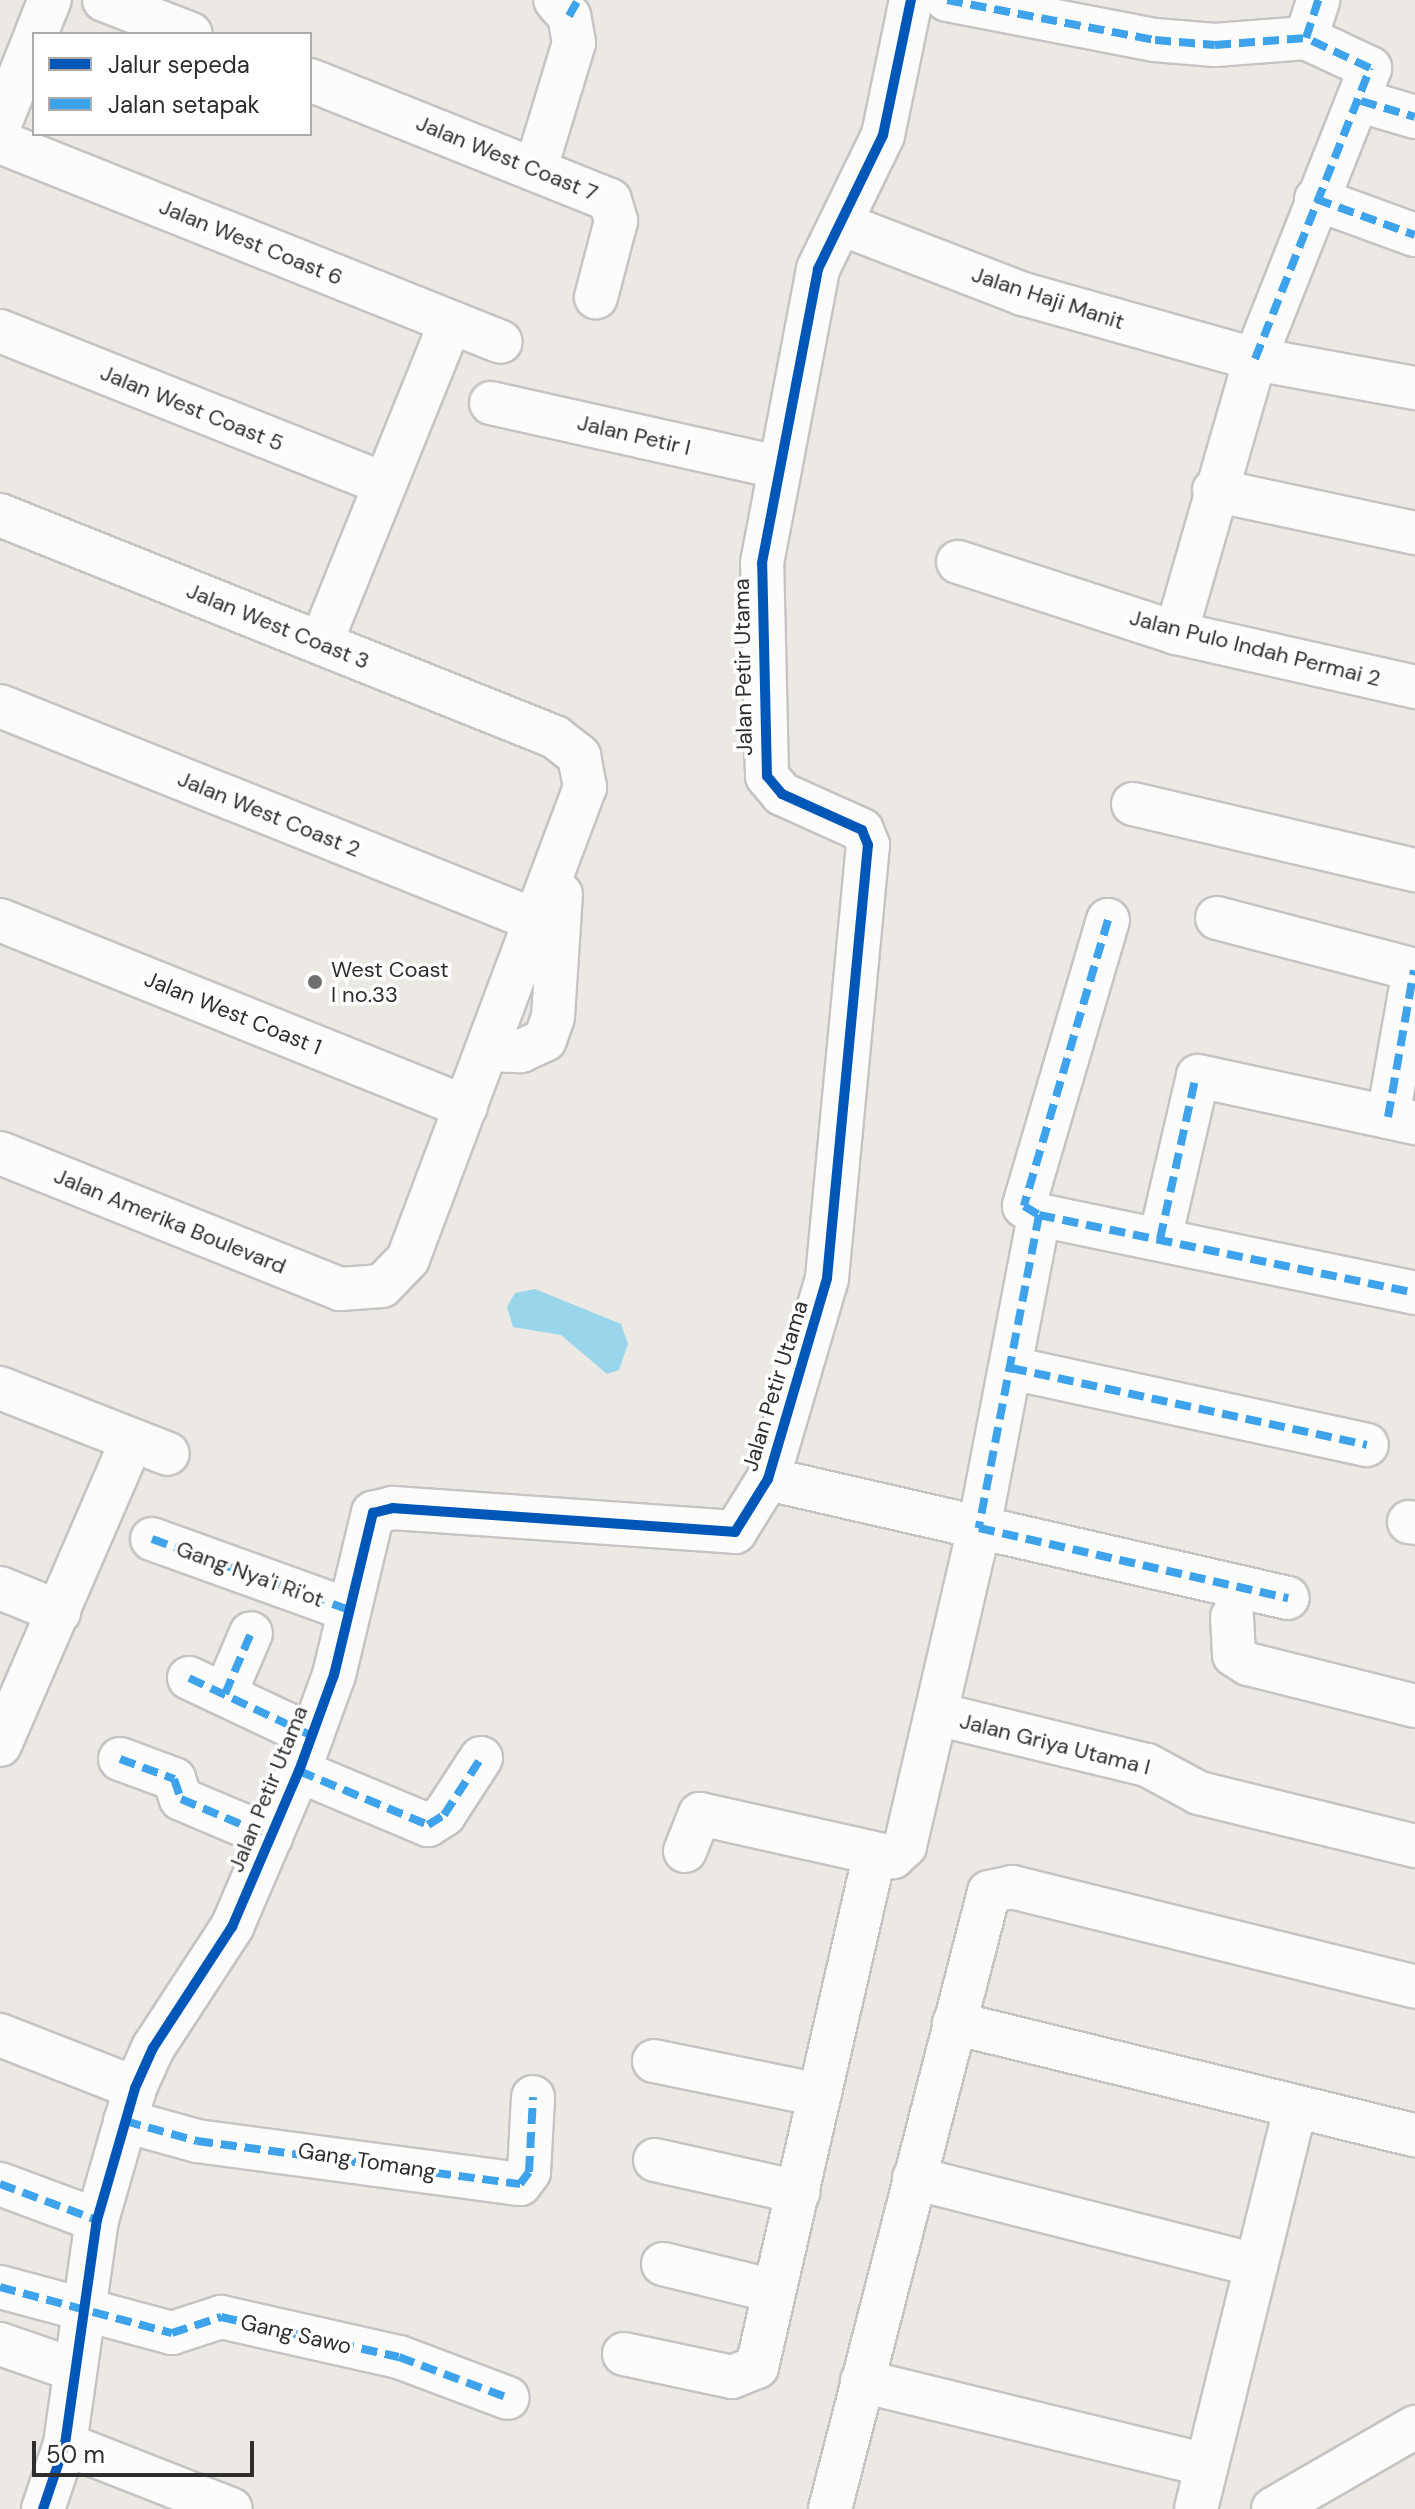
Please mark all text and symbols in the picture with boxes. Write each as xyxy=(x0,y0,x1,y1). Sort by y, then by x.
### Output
legend xyxy=(32,32,312,136)
text: Jalur sepeda xyxy=(108,49,250,80)
text: Jalan setapak xyxy=(108,89,260,120)
street label: Jalan West Coast 7 xyxy=(412,109,602,207)
street label: Jalan West Coast 6 xyxy=(155,193,347,291)
street label: Jalan Haji Manit xyxy=(968,261,1128,335)
street label: Jalan West Coast 5 xyxy=(97,359,287,457)
street label: Jalan Petir I xyxy=(575,409,693,461)
street label: Jalan West Coast 3 xyxy=(183,577,373,675)
street label: Jalan Petir Utama xyxy=(728,578,758,756)
street label: Jalan Pulo Indah Permai 2 xyxy=(1127,604,1383,692)
street label: Jalan West Coast 2 xyxy=(174,765,364,863)
place label: West Coast I no.33 xyxy=(331,956,449,1008)
street label: Jalan West Coast 1 xyxy=(141,965,325,1061)
marker: West Coast I no.33 xyxy=(306,973,324,991)
street label: Jalan Amerika Boulevard xyxy=(50,1162,290,1280)
street label: Jalan Petir Utama xyxy=(736,1297,814,1475)
street label: Gang Nya'i Ri'ot xyxy=(173,1535,327,1613)
street label: Jalan Petir Utama xyxy=(223,1702,313,1876)
street label: Jalan Griya Utama I xyxy=(957,1708,1153,1780)
street label: Gang Tomang xyxy=(296,2137,438,2185)
street label: Gang Sawo xyxy=(238,2308,354,2360)
scale bar xyxy=(36,2425,258,2475)
text: 50 m xyxy=(46,2439,105,2470)

